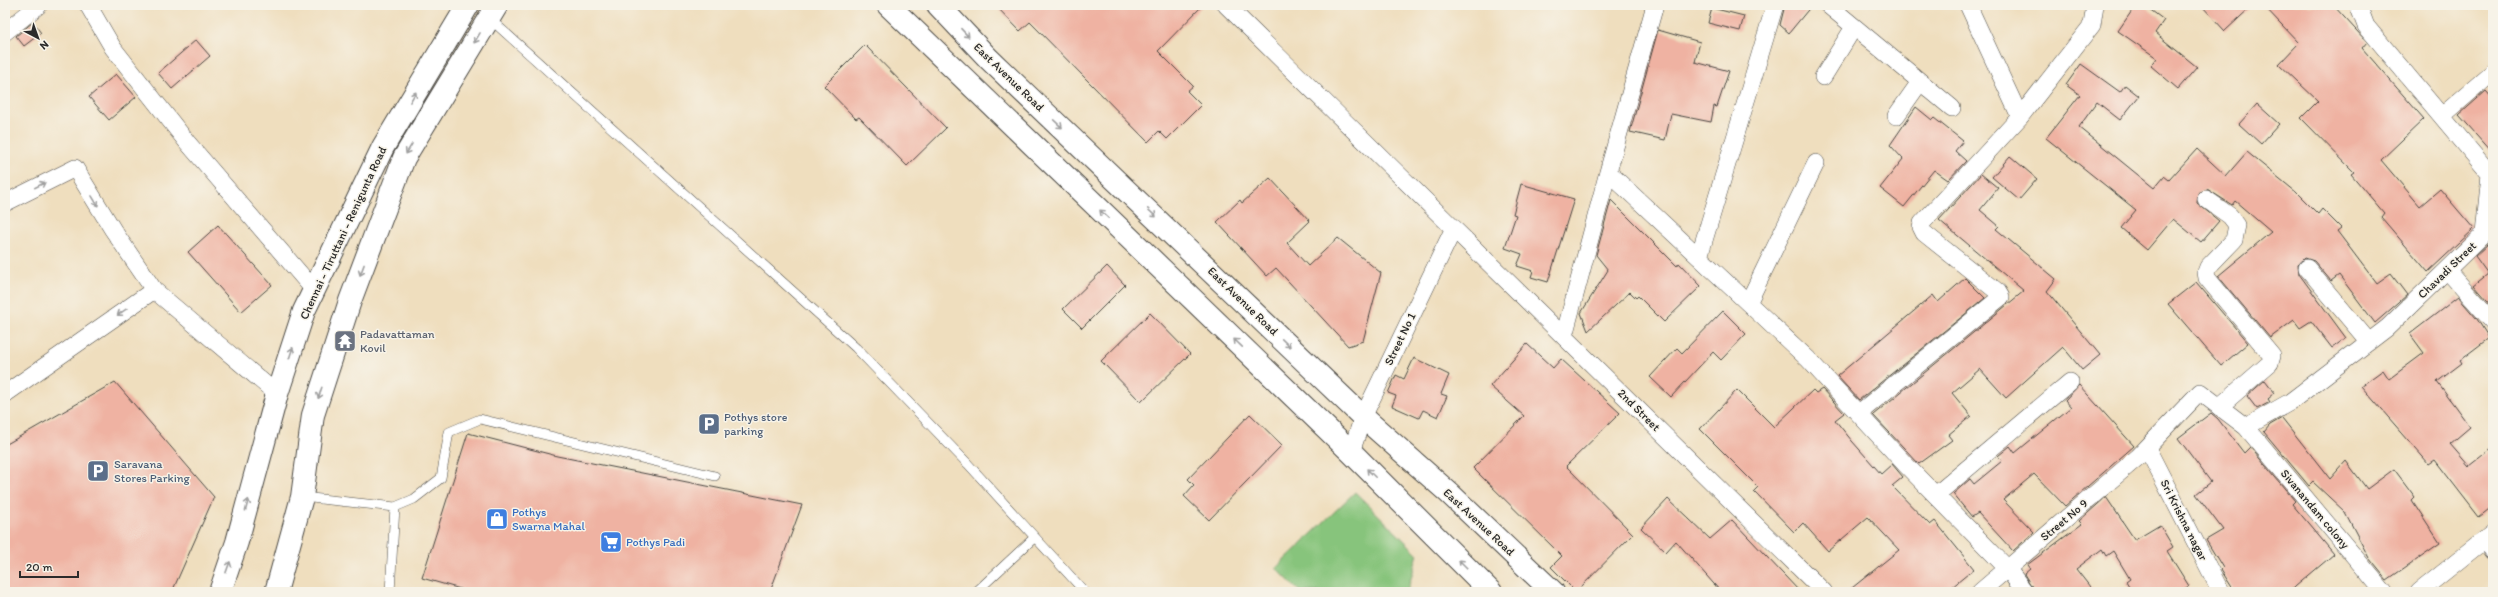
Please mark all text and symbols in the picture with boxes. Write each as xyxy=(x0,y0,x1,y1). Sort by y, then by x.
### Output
north arrow xyxy=(18,18,58,58)
one-way arrow xyxy=(960,28,970,38)
one-way arrow xyxy=(472,32,480,44)
text: N xyxy=(37,38,51,53)
street label: East Avenue Road xyxy=(971,40,1047,114)
one-way arrow xyxy=(409,92,417,103)
one-way arrow xyxy=(1053,119,1063,129)
one-way arrow xyxy=(405,143,413,155)
street label: Chennai - Tiruttani - Renigunta Road xyxy=(297,144,390,322)
one-way arrow xyxy=(34,181,46,188)
one-way arrow xyxy=(92,195,100,207)
one-way arrow xyxy=(1099,209,1109,219)
one-way arrow xyxy=(1147,209,1157,218)
street label: Chavadi Street xyxy=(2415,238,2479,301)
one-way arrow xyxy=(357,264,365,276)
street label: East Avenue Road xyxy=(1205,264,1281,338)
one-way arrow xyxy=(117,308,128,316)
street label: Street No 1 xyxy=(1381,310,1419,368)
place label: Padavattaman Kovil xyxy=(360,327,435,355)
temple icon: Padavattaman Kovil xyxy=(332,328,358,354)
one-way arrow xyxy=(1233,338,1243,348)
one-way arrow xyxy=(1281,338,1291,348)
one-way arrow xyxy=(288,346,295,359)
street label: 2nd Street xyxy=(1615,386,1663,434)
one-way arrow xyxy=(316,387,323,400)
place label: Pothys store parking xyxy=(724,410,788,438)
parking icon: Pothys store parking xyxy=(696,411,722,437)
place label: Saravana Stores Parking xyxy=(114,457,191,485)
parking icon: Saravana Stores Parking xyxy=(85,458,111,484)
street label: Sivanandam colony xyxy=(2278,466,2352,552)
one-way arrow xyxy=(1366,468,1376,478)
street label: Sri Krishna nagar xyxy=(2158,477,2211,563)
street label: East Avenue Road xyxy=(1440,485,1518,559)
street label: Street No 9 xyxy=(2037,496,2091,544)
one-way arrow xyxy=(244,498,252,511)
place label: Pothys Swarna Mahal xyxy=(512,505,585,533)
shop icon: Pothys Swarna Mahal xyxy=(484,506,510,532)
supermarket icon: Pothys Padi xyxy=(598,529,624,555)
place label: Pothys Padi xyxy=(626,535,685,549)
scale bar xyxy=(20,553,78,579)
one-way arrow xyxy=(1458,559,1468,569)
text: 20 m xyxy=(26,560,53,574)
one-way arrow xyxy=(225,562,233,574)

